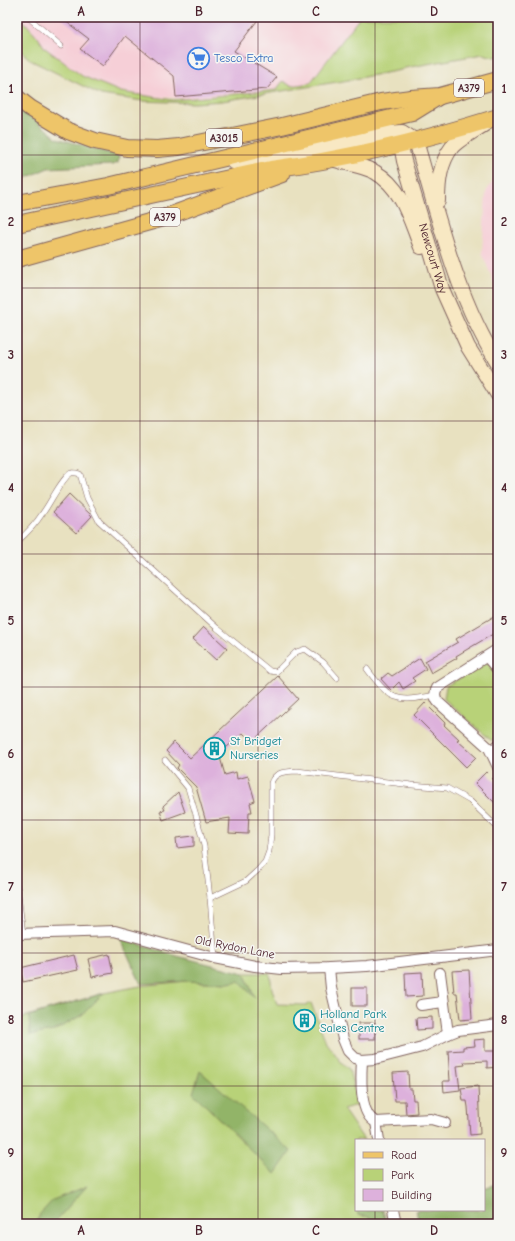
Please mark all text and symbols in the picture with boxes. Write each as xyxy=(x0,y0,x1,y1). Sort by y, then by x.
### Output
text: A xyxy=(77,4,85,19)
text: B xyxy=(195,4,203,19)
text: C xyxy=(312,4,320,19)
text: D xyxy=(430,4,438,19)
supermarket icon: Tesco Extra xyxy=(186,45,212,71)
place label: Tesco Extra xyxy=(214,51,274,65)
road number: A379 xyxy=(454,79,484,97)
text: 1 xyxy=(8,81,14,96)
text: 1 xyxy=(501,81,507,96)
road number: A3015 xyxy=(206,129,242,147)
road number: A379 xyxy=(150,208,180,226)
text: 2 xyxy=(8,214,14,229)
text: 2 xyxy=(501,214,507,229)
street label: Newcourt Way xyxy=(416,222,450,296)
text: 3 xyxy=(8,347,14,362)
text: 3 xyxy=(501,347,507,362)
text: 4 xyxy=(8,480,14,495)
text: 4 xyxy=(501,480,507,495)
text: 5 xyxy=(8,613,15,628)
text: 5 xyxy=(501,613,508,628)
place label: St Bridget Nurseries xyxy=(230,734,282,762)
building icon: St Bridget Nurseries xyxy=(201,735,227,761)
text: 6 xyxy=(8,746,15,761)
text: 6 xyxy=(501,746,508,761)
text: 7 xyxy=(8,879,14,894)
text: 7 xyxy=(501,879,507,894)
street label: Old Rydon Lane xyxy=(194,932,276,962)
place label: Holland Park Sales Centre xyxy=(320,1007,387,1035)
building icon: Holland Park Sales Centre xyxy=(292,1008,318,1034)
text: 8 xyxy=(8,1012,14,1027)
text: 8 xyxy=(501,1012,507,1027)
legend xyxy=(355,1139,485,1211)
text: 9 xyxy=(8,1145,15,1160)
text: 9 xyxy=(501,1145,508,1160)
text: Road xyxy=(391,1148,417,1162)
text: Park xyxy=(391,1168,414,1182)
text: Building xyxy=(391,1188,432,1202)
text: A xyxy=(77,1223,85,1238)
text: B xyxy=(195,1223,203,1238)
text: C xyxy=(312,1223,320,1238)
text: D xyxy=(430,1223,438,1238)

